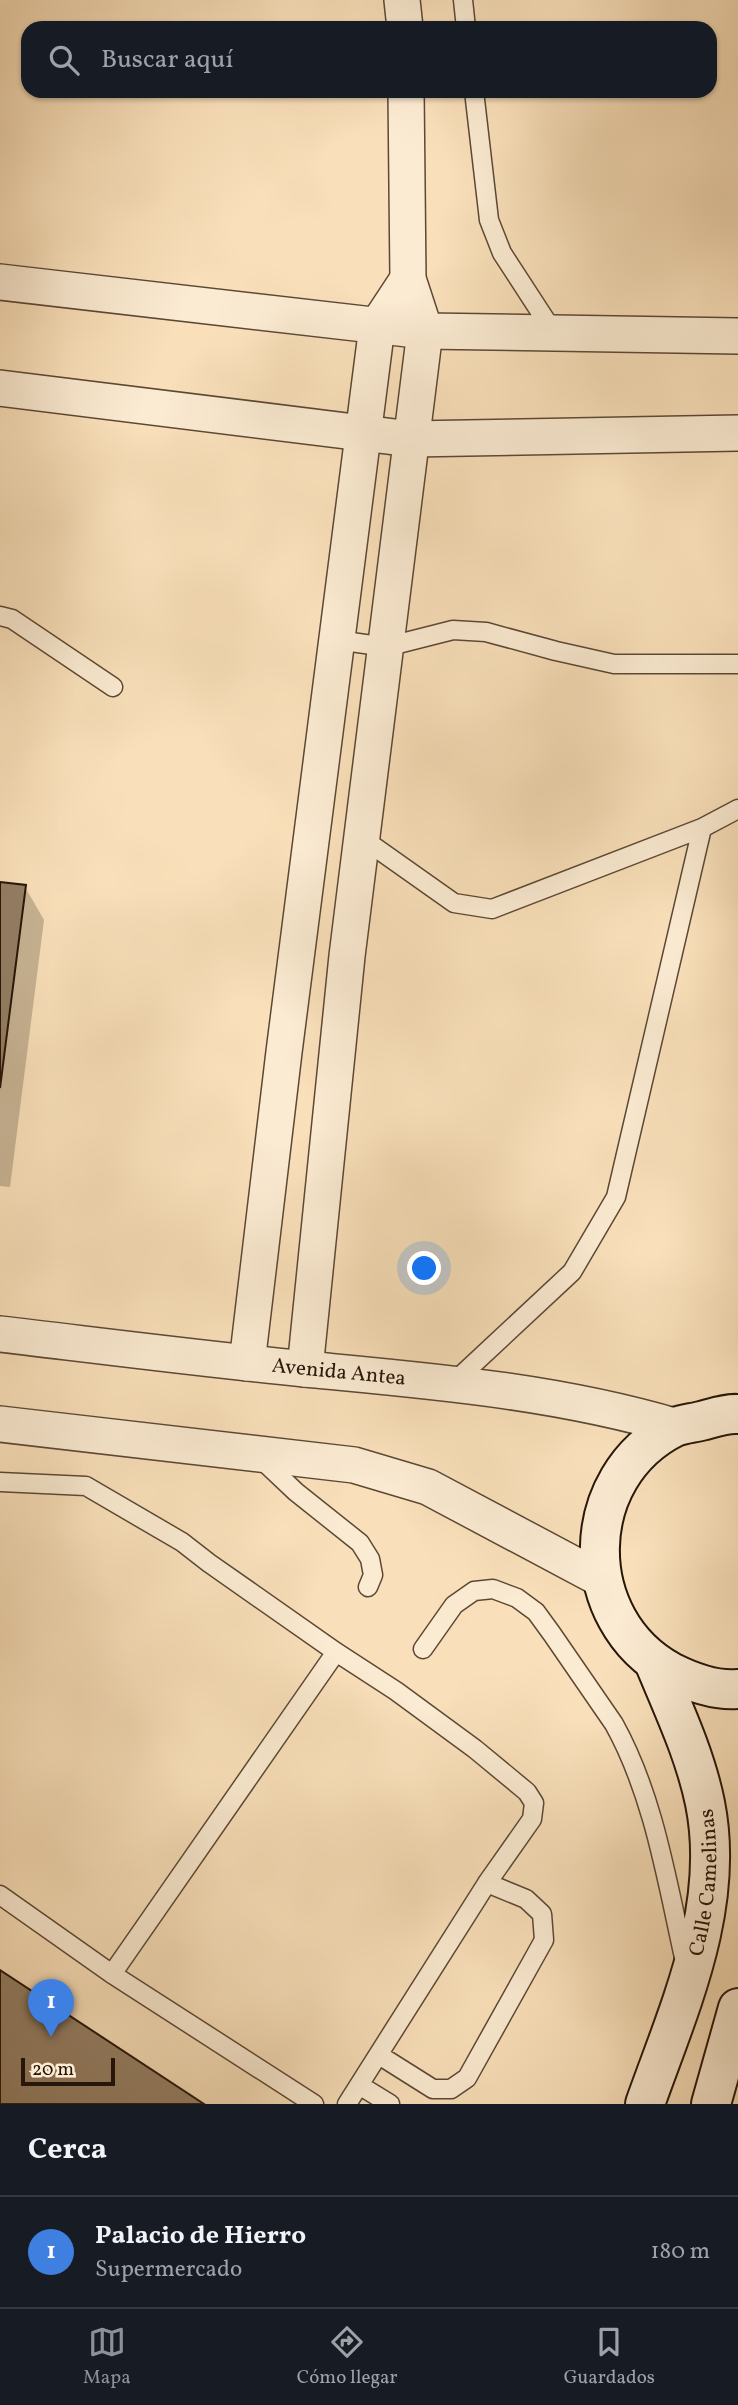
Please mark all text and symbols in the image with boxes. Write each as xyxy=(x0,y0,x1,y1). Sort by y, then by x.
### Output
search box xyxy=(21,21,717,98)
icon: search xyxy=(45,41,83,79)
text: Buscar aquí xyxy=(101,42,233,78)
your location xyxy=(407,1251,441,1285)
street label: Avenida Antea xyxy=(270,1351,407,1393)
street label: Calle Camelinas xyxy=(682,1807,725,1959)
pin: 1 xyxy=(28,1979,74,2037)
scale bar xyxy=(21,2055,116,2087)
text: 20 m xyxy=(32,2057,74,2083)
text: Cerca xyxy=(28,2129,107,2171)
text: Palacio de Hierro xyxy=(95,2218,306,2254)
text: 1 xyxy=(46,2236,56,2268)
text: 180 m xyxy=(651,2236,710,2268)
text: Supermercado xyxy=(95,2254,242,2286)
tab: Mapa xyxy=(83,2323,131,2391)
tab: Cómo llegar xyxy=(297,2323,398,2391)
tab: Guardados xyxy=(564,2323,655,2391)

